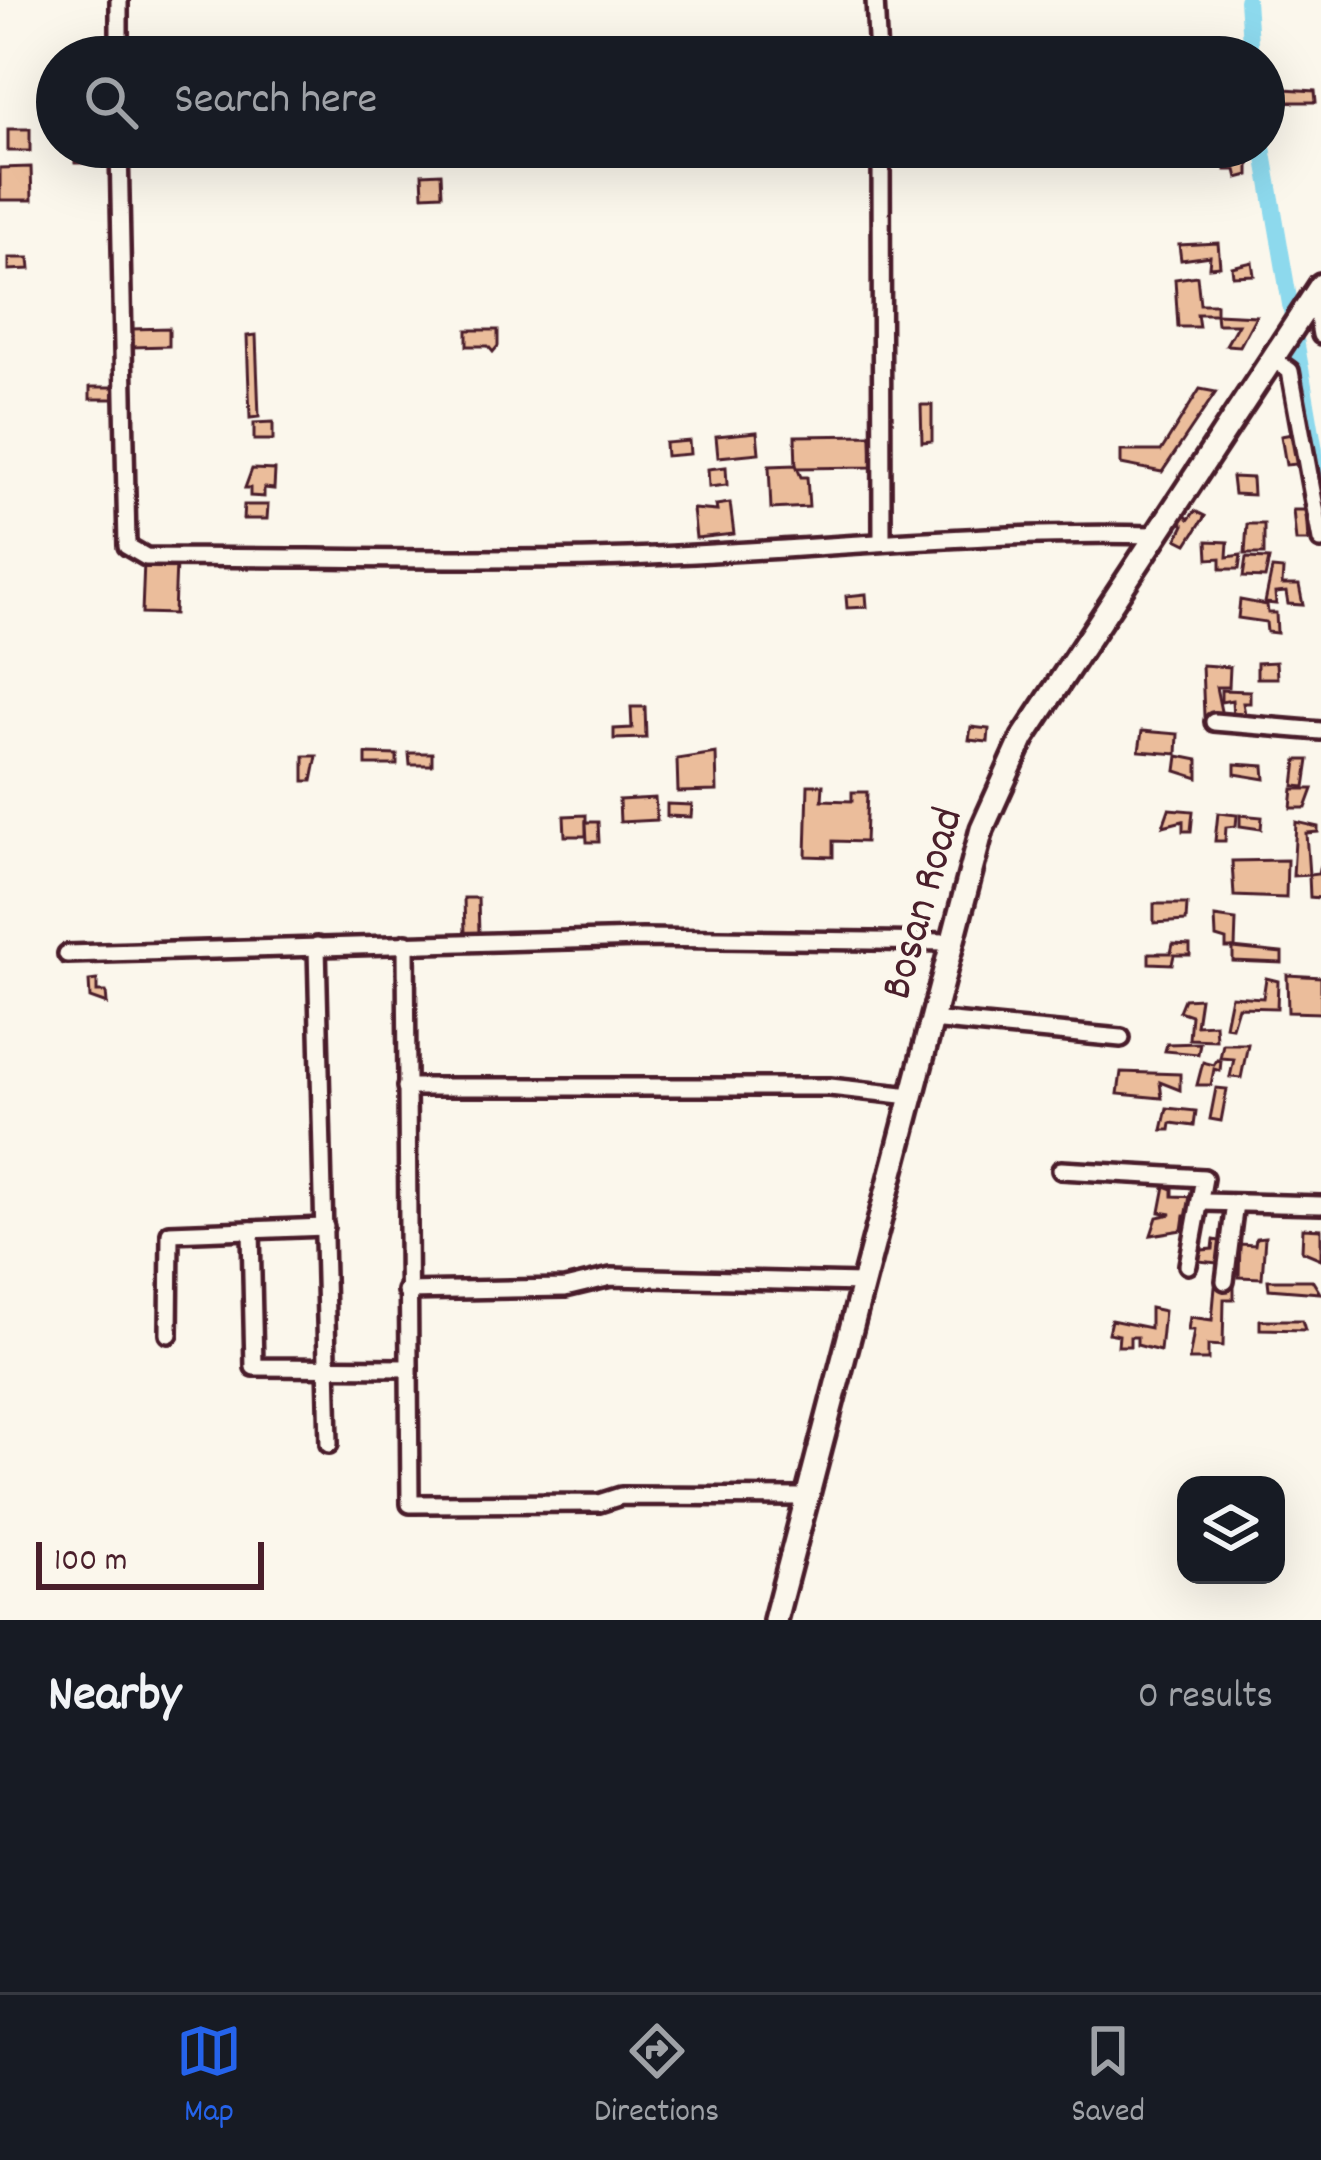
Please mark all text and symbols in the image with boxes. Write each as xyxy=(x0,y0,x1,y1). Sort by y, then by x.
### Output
search box xyxy=(36,36,1285,168)
icon: search xyxy=(78,69,144,135)
text: Search here xyxy=(174,70,377,134)
street label: Bosan Road xyxy=(867,801,983,1007)
map controls xyxy=(1177,1476,1285,1584)
button: layers xyxy=(1177,1476,1285,1584)
scale bar xyxy=(36,1536,264,1589)
text: 100 m xyxy=(54,1539,127,1586)
text: Nearby xyxy=(48,1662,181,1734)
text: 0 results xyxy=(1138,1671,1273,1726)
tab: Map xyxy=(176,2018,242,2137)
tab: Directions xyxy=(594,2018,719,2137)
tab: Saved xyxy=(1071,2018,1145,2137)

